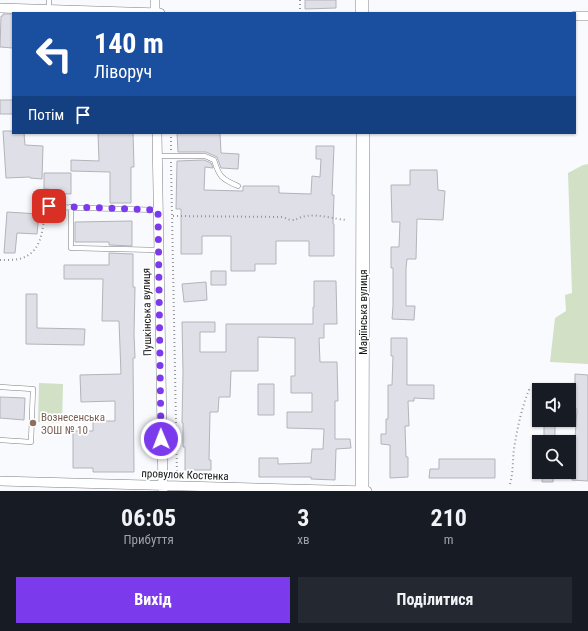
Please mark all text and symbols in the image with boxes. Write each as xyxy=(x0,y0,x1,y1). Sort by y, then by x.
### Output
text: 140 m xyxy=(94,27,164,60)
icon: left xyxy=(28,28,80,80)
text: Ліворуч xyxy=(94,61,152,82)
icon: arrive xyxy=(72,104,94,126)
text: Потім xyxy=(28,106,64,124)
pin xyxy=(32,189,66,223)
icon: arrive xyxy=(38,195,60,217)
street label: Пушкінська вулиця xyxy=(140,268,154,356)
street label: Маріїнська вулиця xyxy=(357,269,370,355)
map controls xyxy=(532,383,576,479)
button: sound xyxy=(532,383,576,427)
place label: Вознесенська ЗОШ № 10 xyxy=(41,411,105,437)
marker: Вознесенська ЗОШ № 10 xyxy=(28,418,38,428)
position arrow xyxy=(140,418,182,460)
button: search xyxy=(532,435,576,479)
street label: провулок Костенка xyxy=(141,467,229,483)
text: 06:05 xyxy=(121,504,176,532)
text: 3 xyxy=(297,504,309,532)
text: 210 xyxy=(431,504,467,532)
text: Прибуття xyxy=(124,532,174,547)
text: хв xyxy=(297,532,309,547)
text: m xyxy=(444,532,454,547)
button: Вихід xyxy=(16,577,290,623)
button: Поділитися xyxy=(298,577,572,623)

